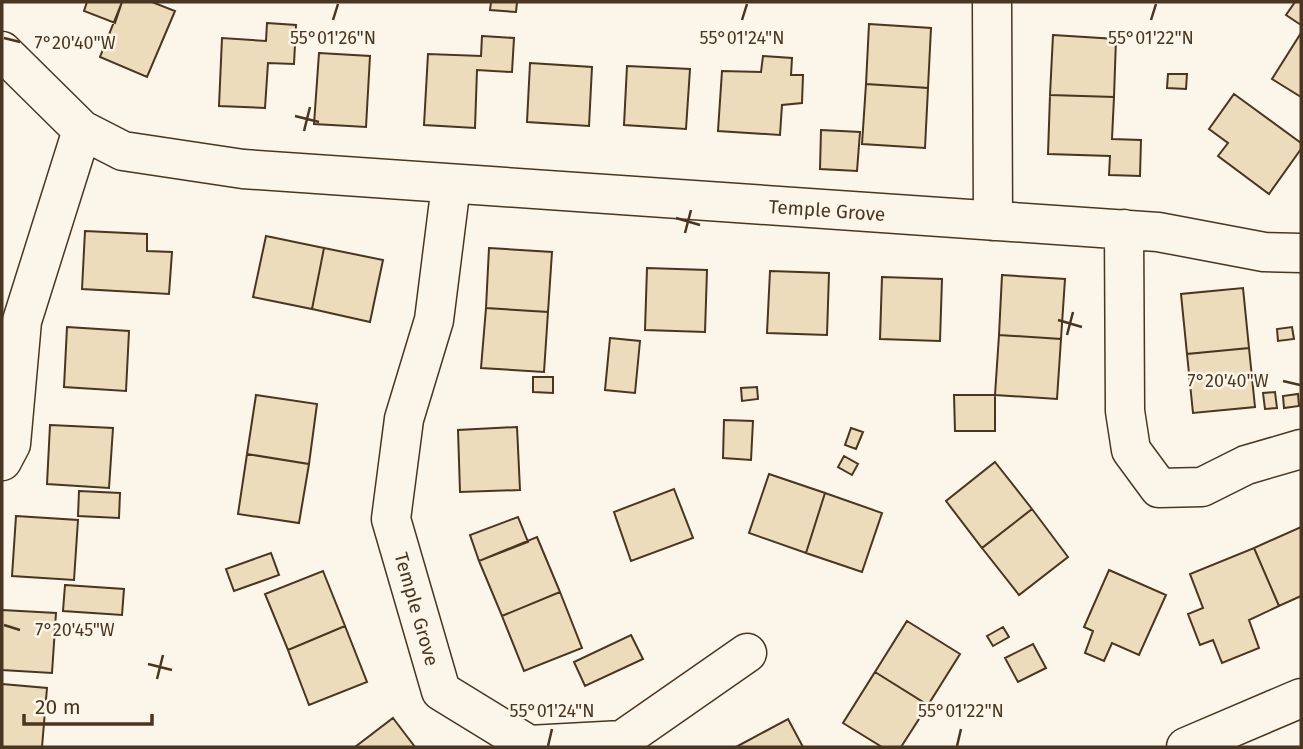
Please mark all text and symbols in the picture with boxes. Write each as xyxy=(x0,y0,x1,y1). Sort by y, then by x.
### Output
text: 55°01'26"N xyxy=(290,27,376,49)
text: 55°01'24"N xyxy=(699,27,785,49)
text: 55°01'22"N xyxy=(1108,27,1194,49)
text: 7°20'40"W xyxy=(34,32,116,54)
street label: Temple Grove xyxy=(768,195,886,226)
text: 7°20'40"W xyxy=(1187,370,1269,392)
street label: Temple Grove xyxy=(389,550,444,669)
text: 7°20'45"W xyxy=(35,619,115,641)
scale bar xyxy=(24,682,152,726)
text: 20 m xyxy=(35,694,81,720)
text: 55°01'24"N xyxy=(509,700,595,722)
text: 55°01'22"N xyxy=(918,700,1004,722)

